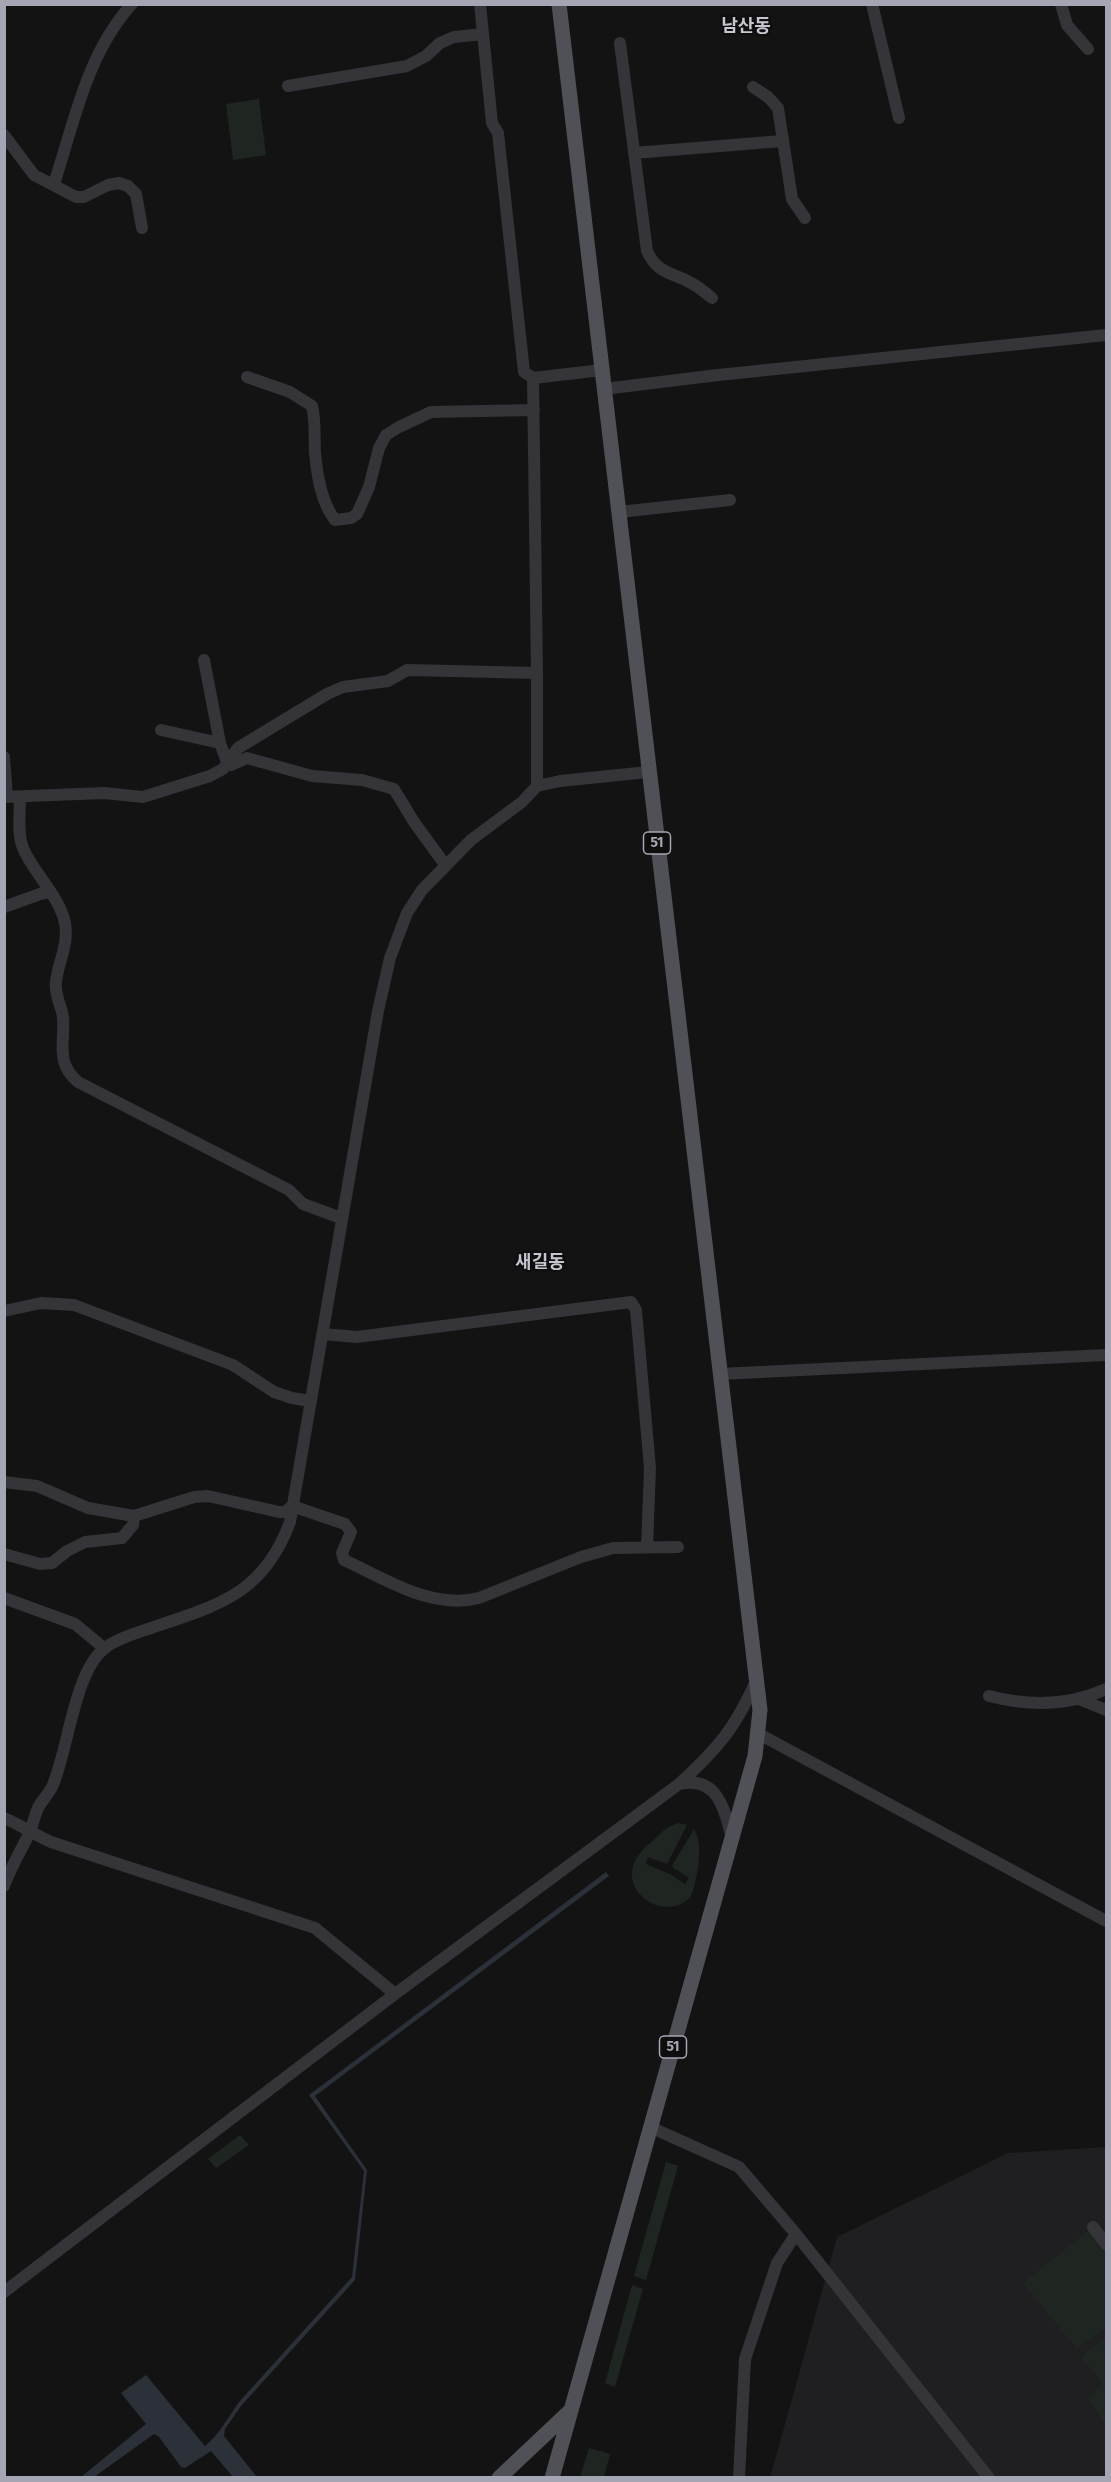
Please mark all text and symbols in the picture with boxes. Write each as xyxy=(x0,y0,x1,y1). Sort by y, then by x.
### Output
district label: 남산동 xyxy=(721,16,771,38)
road number: 51 xyxy=(644,832,670,854)
district label: 새길동 xyxy=(515,1252,565,1274)
road number: 51 xyxy=(660,2036,686,2058)

